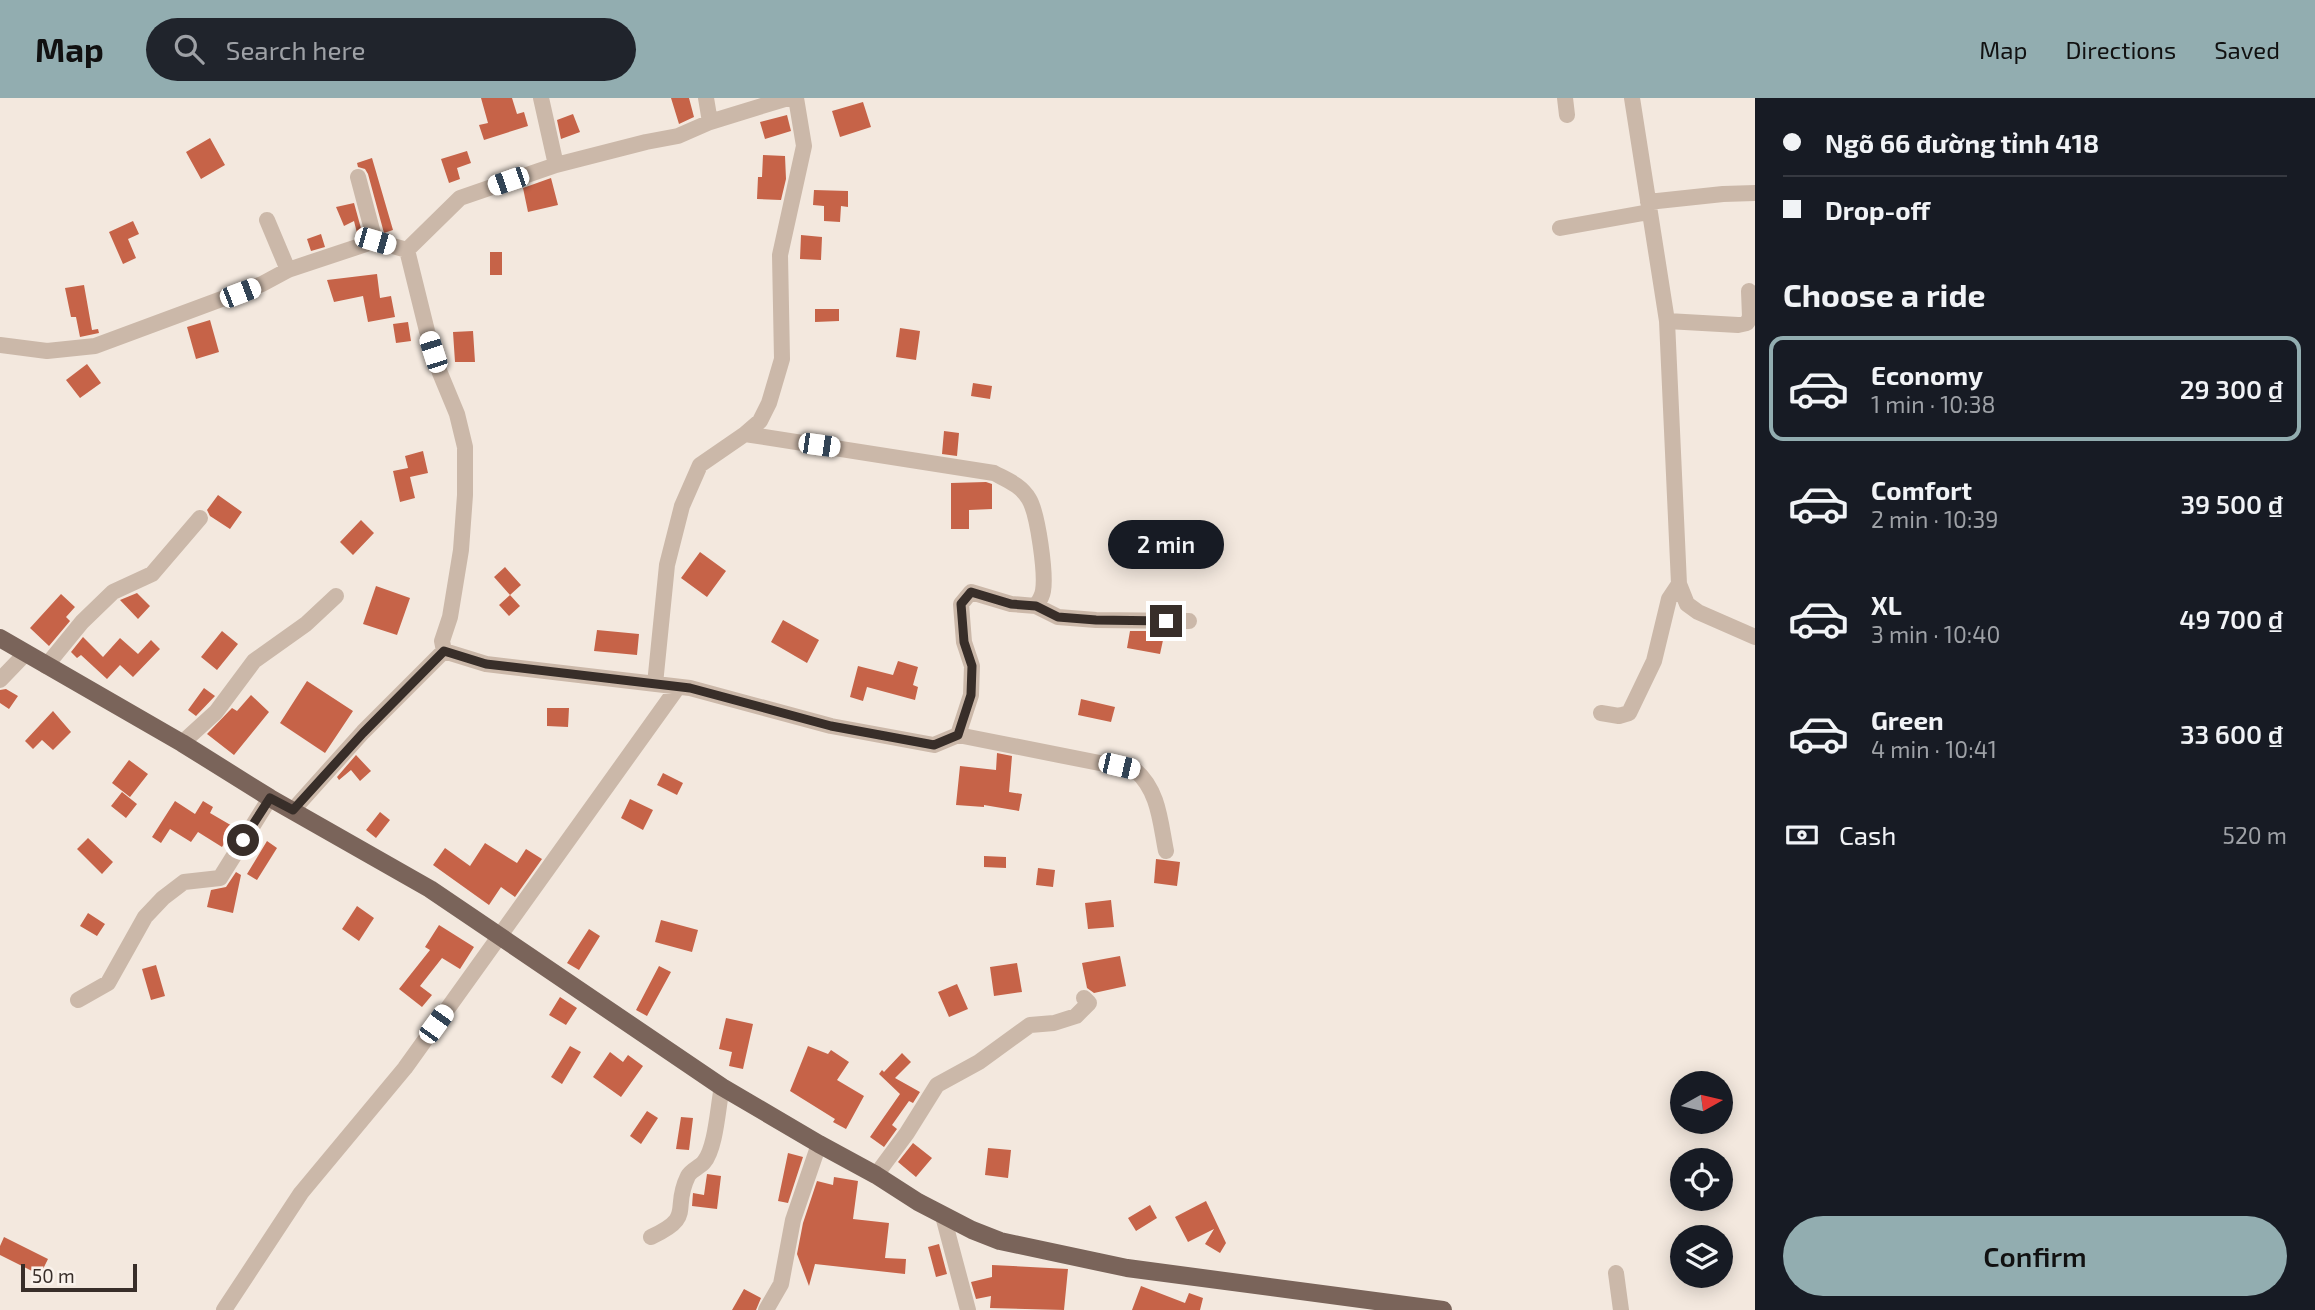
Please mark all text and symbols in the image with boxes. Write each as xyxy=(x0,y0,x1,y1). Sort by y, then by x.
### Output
search box xyxy=(146,18,636,81)
text: Map xyxy=(35,29,104,69)
icon: search xyxy=(170,30,208,68)
text: Search here xyxy=(226,34,365,65)
text: Map xyxy=(1979,35,2027,64)
text: Directions xyxy=(2065,35,2176,64)
text: Saved xyxy=(2214,35,2280,64)
text: Ngõ 66 đường tỉnh 418 xyxy=(1825,127,2099,158)
car xyxy=(485,164,532,198)
text: Drop-off xyxy=(1825,194,1930,225)
car xyxy=(352,225,399,257)
text: Choose a ride xyxy=(1783,275,1986,313)
car xyxy=(217,276,264,310)
car xyxy=(417,329,450,375)
icon: car xyxy=(1787,357,1850,420)
text: Economy xyxy=(1871,359,1983,390)
text: 29 300 ₫ xyxy=(2180,373,2283,404)
text: 1 min · 10:38 xyxy=(1871,390,1995,418)
car xyxy=(797,432,842,458)
icon: car xyxy=(1787,472,1850,535)
text: Comfort xyxy=(1871,474,1972,505)
text: 39 500 ₫ xyxy=(2180,488,2283,519)
text: 2 min · 10:39 xyxy=(1871,505,1998,533)
callout: 2 min xyxy=(1108,519,1224,568)
text: 2 min xyxy=(1137,530,1195,558)
icon: car xyxy=(1787,587,1850,650)
text: XL xyxy=(1871,589,1902,620)
text: 49 700 ₫ xyxy=(2179,603,2283,634)
route end xyxy=(1150,605,1182,637)
text: 3 min · 10:40 xyxy=(1871,620,2000,648)
icon: car xyxy=(1787,702,1850,765)
text: Green xyxy=(1871,704,1944,735)
text: 33 600 ₫ xyxy=(2180,718,2283,749)
text: 4 min · 10:41 xyxy=(1871,735,1997,763)
car xyxy=(1097,751,1142,781)
icon: cash xyxy=(1783,816,1821,854)
text: Cash xyxy=(1839,819,1896,850)
text: 520 m xyxy=(2223,821,2287,849)
route start xyxy=(227,824,259,856)
car xyxy=(416,1001,457,1047)
north arrow xyxy=(1670,1071,1732,1134)
map controls xyxy=(1670,1071,1733,1288)
button: locate xyxy=(1670,1148,1733,1211)
button: Confirm xyxy=(1783,1216,2287,1296)
button: layers xyxy=(1670,1225,1733,1288)
scale bar xyxy=(21,1261,136,1293)
text: 50 m xyxy=(32,1264,75,1287)

